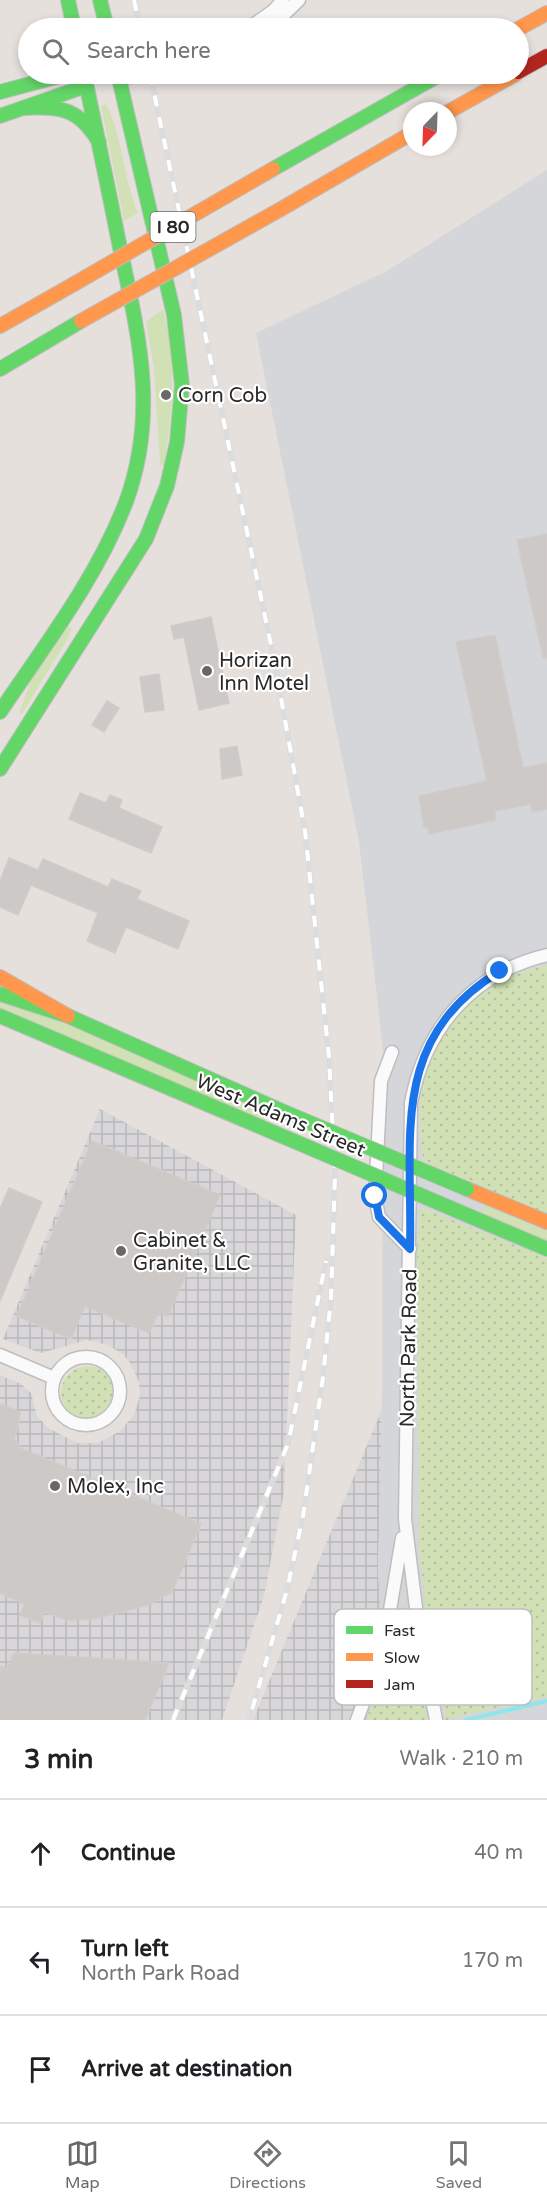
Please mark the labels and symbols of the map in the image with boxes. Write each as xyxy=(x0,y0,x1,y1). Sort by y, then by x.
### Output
north arrow xyxy=(403,102,457,156)
road number: I 80 xyxy=(150,212,195,242)
place label: Corn Cob xyxy=(178,384,267,408)
marker: Corn Cob xyxy=(159,388,173,402)
place label: Horizan Inn Motel xyxy=(219,649,309,696)
marker: Horizan Inn Motel xyxy=(200,664,214,678)
route end xyxy=(486,957,512,983)
street label: West Adams Street xyxy=(192,1069,369,1163)
route start xyxy=(361,1182,387,1208)
place label: Cabinet & Granite, LLC xyxy=(133,1229,250,1276)
marker: Cabinet & Granite, LLC xyxy=(114,1244,128,1258)
street label: North Park Road xyxy=(396,1268,422,1428)
place label: Molex, Inc xyxy=(67,1475,164,1499)
marker: Molex, Inc xyxy=(48,1479,62,1493)
legend xyxy=(334,1609,532,1705)
text: Fast xyxy=(384,1621,415,1641)
text: Slow xyxy=(384,1648,420,1668)
text: Jam xyxy=(384,1675,415,1695)

